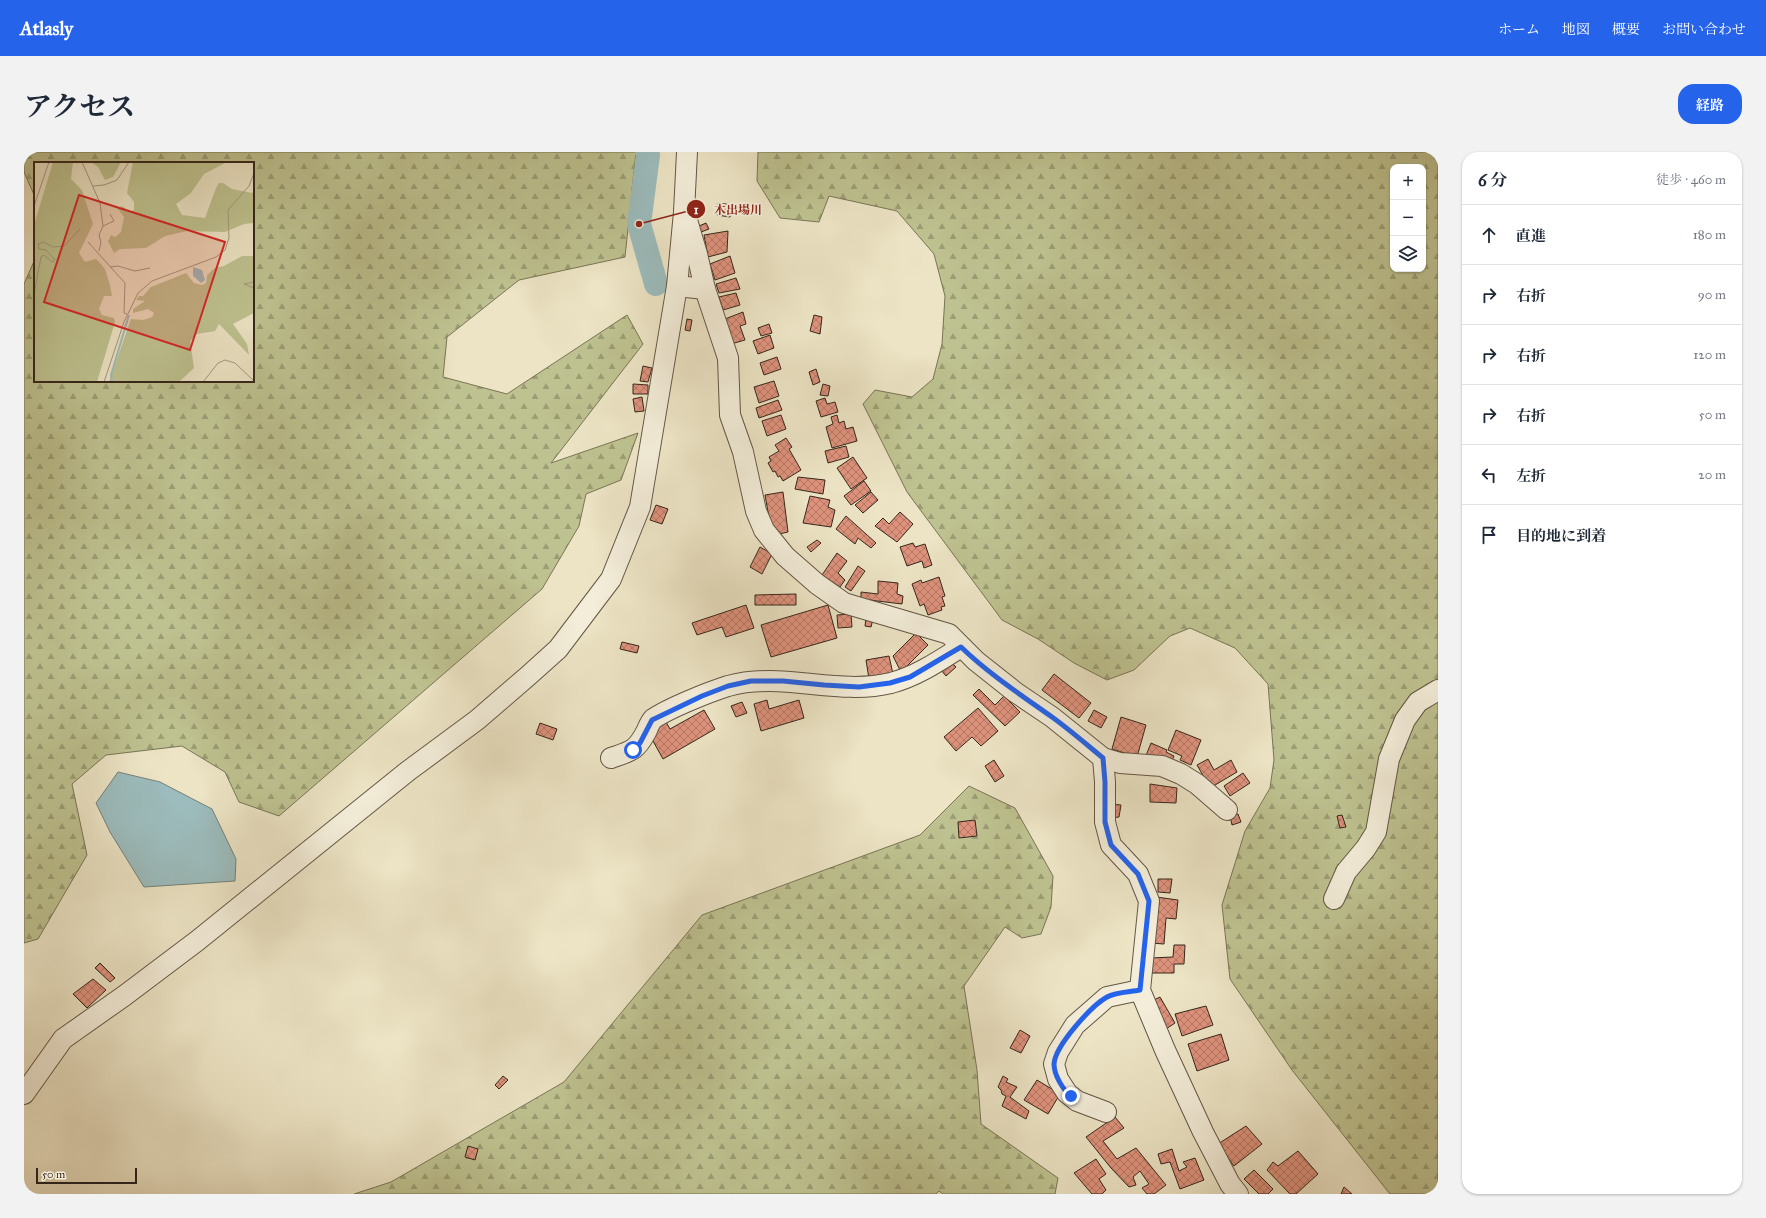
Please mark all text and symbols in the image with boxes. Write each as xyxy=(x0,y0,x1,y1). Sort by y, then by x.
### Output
text: Atlasly xyxy=(20,17,73,40)
text: ホーム xyxy=(1498,21,1540,38)
text: 地図 xyxy=(1562,21,1590,38)
text: 概要 xyxy=(1612,21,1640,38)
text: お問い合わせ xyxy=(1662,21,1746,38)
button: 経路 xyxy=(1678,84,1742,124)
text: アクセス xyxy=(24,89,135,124)
inset map xyxy=(34,162,254,382)
map controls xyxy=(1390,164,1426,272)
button: + xyxy=(1390,164,1426,200)
text: 6 分 xyxy=(1478,170,1507,191)
text: 徒歩 · 460 m xyxy=(1656,172,1726,188)
callout: 木出場川 xyxy=(686,197,770,221)
button: − xyxy=(1390,200,1426,236)
text: 1 xyxy=(694,203,699,217)
text: 木出場川 xyxy=(714,203,762,217)
icon: ahead xyxy=(1478,224,1500,246)
text: 直進 xyxy=(1516,227,1546,245)
text: 180 m xyxy=(1693,227,1726,243)
button: layers xyxy=(1390,236,1426,272)
icon: right xyxy=(1478,284,1500,306)
text: 右折 xyxy=(1516,287,1546,305)
text: 90 m xyxy=(1698,287,1726,303)
icon: right xyxy=(1478,344,1500,366)
text: 右折 xyxy=(1516,347,1546,365)
text: 120 m xyxy=(1693,347,1726,363)
icon: right xyxy=(1478,404,1500,426)
text: 右折 xyxy=(1516,407,1546,425)
text: 50 m xyxy=(1699,407,1726,423)
icon: left xyxy=(1478,464,1500,486)
text: 左折 xyxy=(1516,467,1546,485)
text: 20 m xyxy=(1698,467,1726,483)
icon: arrive xyxy=(1478,524,1500,546)
text: 目的地に到着 xyxy=(1516,527,1606,545)
route start xyxy=(624,741,642,759)
route end xyxy=(1062,1087,1080,1105)
scale bar xyxy=(36,1166,137,1185)
text: 50 m xyxy=(42,1168,65,1181)

